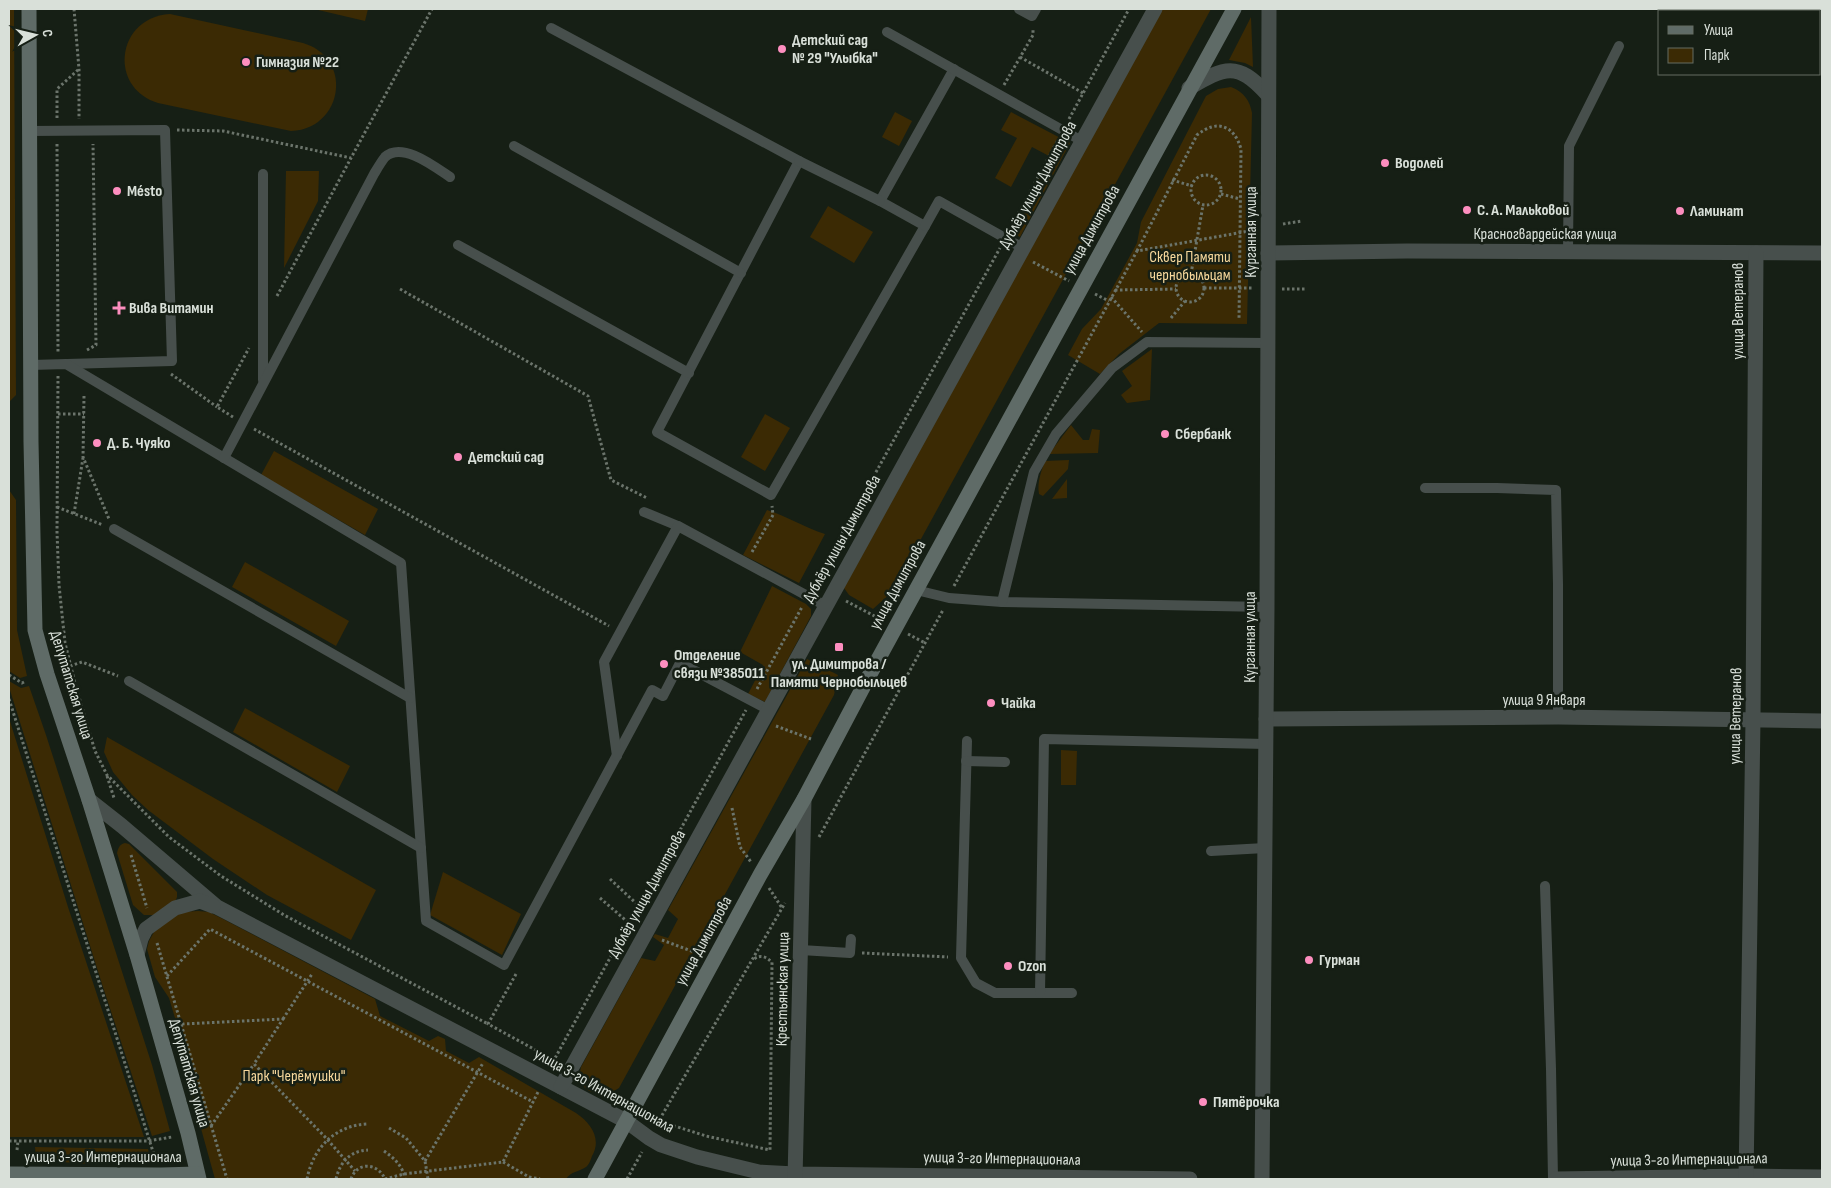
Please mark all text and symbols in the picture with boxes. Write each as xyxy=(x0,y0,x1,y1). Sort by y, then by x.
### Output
north arrow xyxy=(10,10,60,60)
legend xyxy=(1658,10,1821,75)
text: Улица xyxy=(1704,21,1733,40)
text: С xyxy=(38,29,56,38)
place label: Детский сад № 29 "Улыбка" xyxy=(792,31,878,68)
marker: Детский сад № 29 "Улыбка" xyxy=(776,43,788,55)
text: Парк xyxy=(1704,46,1730,65)
place label: Гимназия №22 xyxy=(256,53,339,72)
marker: Гимназия №22 xyxy=(240,56,252,68)
street label: Дублёр улицы Димитрова xyxy=(995,118,1081,252)
place label: Водолей xyxy=(1395,154,1444,173)
marker: Водолей xyxy=(1379,157,1391,169)
place label: Mésto xyxy=(127,182,162,201)
street label: улица Димитрова xyxy=(1060,182,1124,278)
marker: Mésto xyxy=(111,185,123,197)
street label: Курганная улица xyxy=(1242,186,1261,278)
place label: С. А. Мальковой xyxy=(1477,201,1569,220)
place label: Ламинат xyxy=(1689,202,1744,221)
marker: С. А. Мальковой xyxy=(1461,204,1473,216)
marker: Ламинат xyxy=(1674,205,1686,217)
street label: Красногвардейская улица xyxy=(1473,225,1617,244)
park label: Сквер Памяти чернобыльцам xyxy=(1149,248,1231,285)
street label: улица Ветеранов xyxy=(1729,263,1748,359)
place label: Вива Витамин xyxy=(129,299,214,318)
marker: Вива Витамин xyxy=(113,302,125,314)
place label: Сбербанк xyxy=(1175,425,1231,444)
marker: Сбербанк xyxy=(1159,428,1171,440)
place label: Д. Б. Чуяко xyxy=(107,434,171,453)
marker: Д. Б. Чуяко xyxy=(91,437,103,449)
place label: Детский сад xyxy=(468,448,544,467)
marker: Детский сад xyxy=(452,451,464,463)
street label: Дублёр улицы Димитрова xyxy=(799,472,885,606)
street label: улица Димитрова xyxy=(866,537,930,633)
street label: Курганная улица xyxy=(1241,591,1260,683)
street label: Депутатская улица xyxy=(45,628,97,742)
marker: ул. Димитрова / Памяти Чернобыльцев xyxy=(833,641,845,653)
place label: Отделение связи №385011 xyxy=(674,646,765,683)
place label: ул. Димитрова / Памяти Чернобыльцев xyxy=(771,655,907,692)
marker: Отделение связи №385011 xyxy=(658,658,670,670)
street label: улица Ветеранов xyxy=(1726,667,1746,765)
street label: улица 9 Января xyxy=(1502,691,1586,710)
place label: Чайка xyxy=(1001,694,1036,713)
marker: Чайка xyxy=(985,697,997,709)
street label: Дублёр улицы Димитрова xyxy=(604,827,690,961)
street label: улица Димитрова xyxy=(672,893,736,989)
street label: Крестьянская улица xyxy=(773,932,793,1046)
place label: Гурман xyxy=(1319,951,1360,970)
marker: Гурман xyxy=(1303,954,1315,966)
place label: Ozon xyxy=(1018,957,1046,976)
marker: Ozon xyxy=(1002,960,1014,972)
street label: Депутатская улица xyxy=(164,1016,214,1130)
street label: улица 3-го Интернационала xyxy=(531,1045,677,1137)
park label: Парк "Черёмушки" xyxy=(243,1067,345,1086)
place label: Пятёрочка xyxy=(1213,1093,1280,1112)
marker: Пятёрочка xyxy=(1197,1096,1209,1108)
street label: улица 3-го Интернационала xyxy=(24,1148,182,1167)
street label: улица 3-го Интернационала xyxy=(923,1148,1081,1170)
street label: улица 3-го Интернационала xyxy=(1610,1149,1768,1171)

